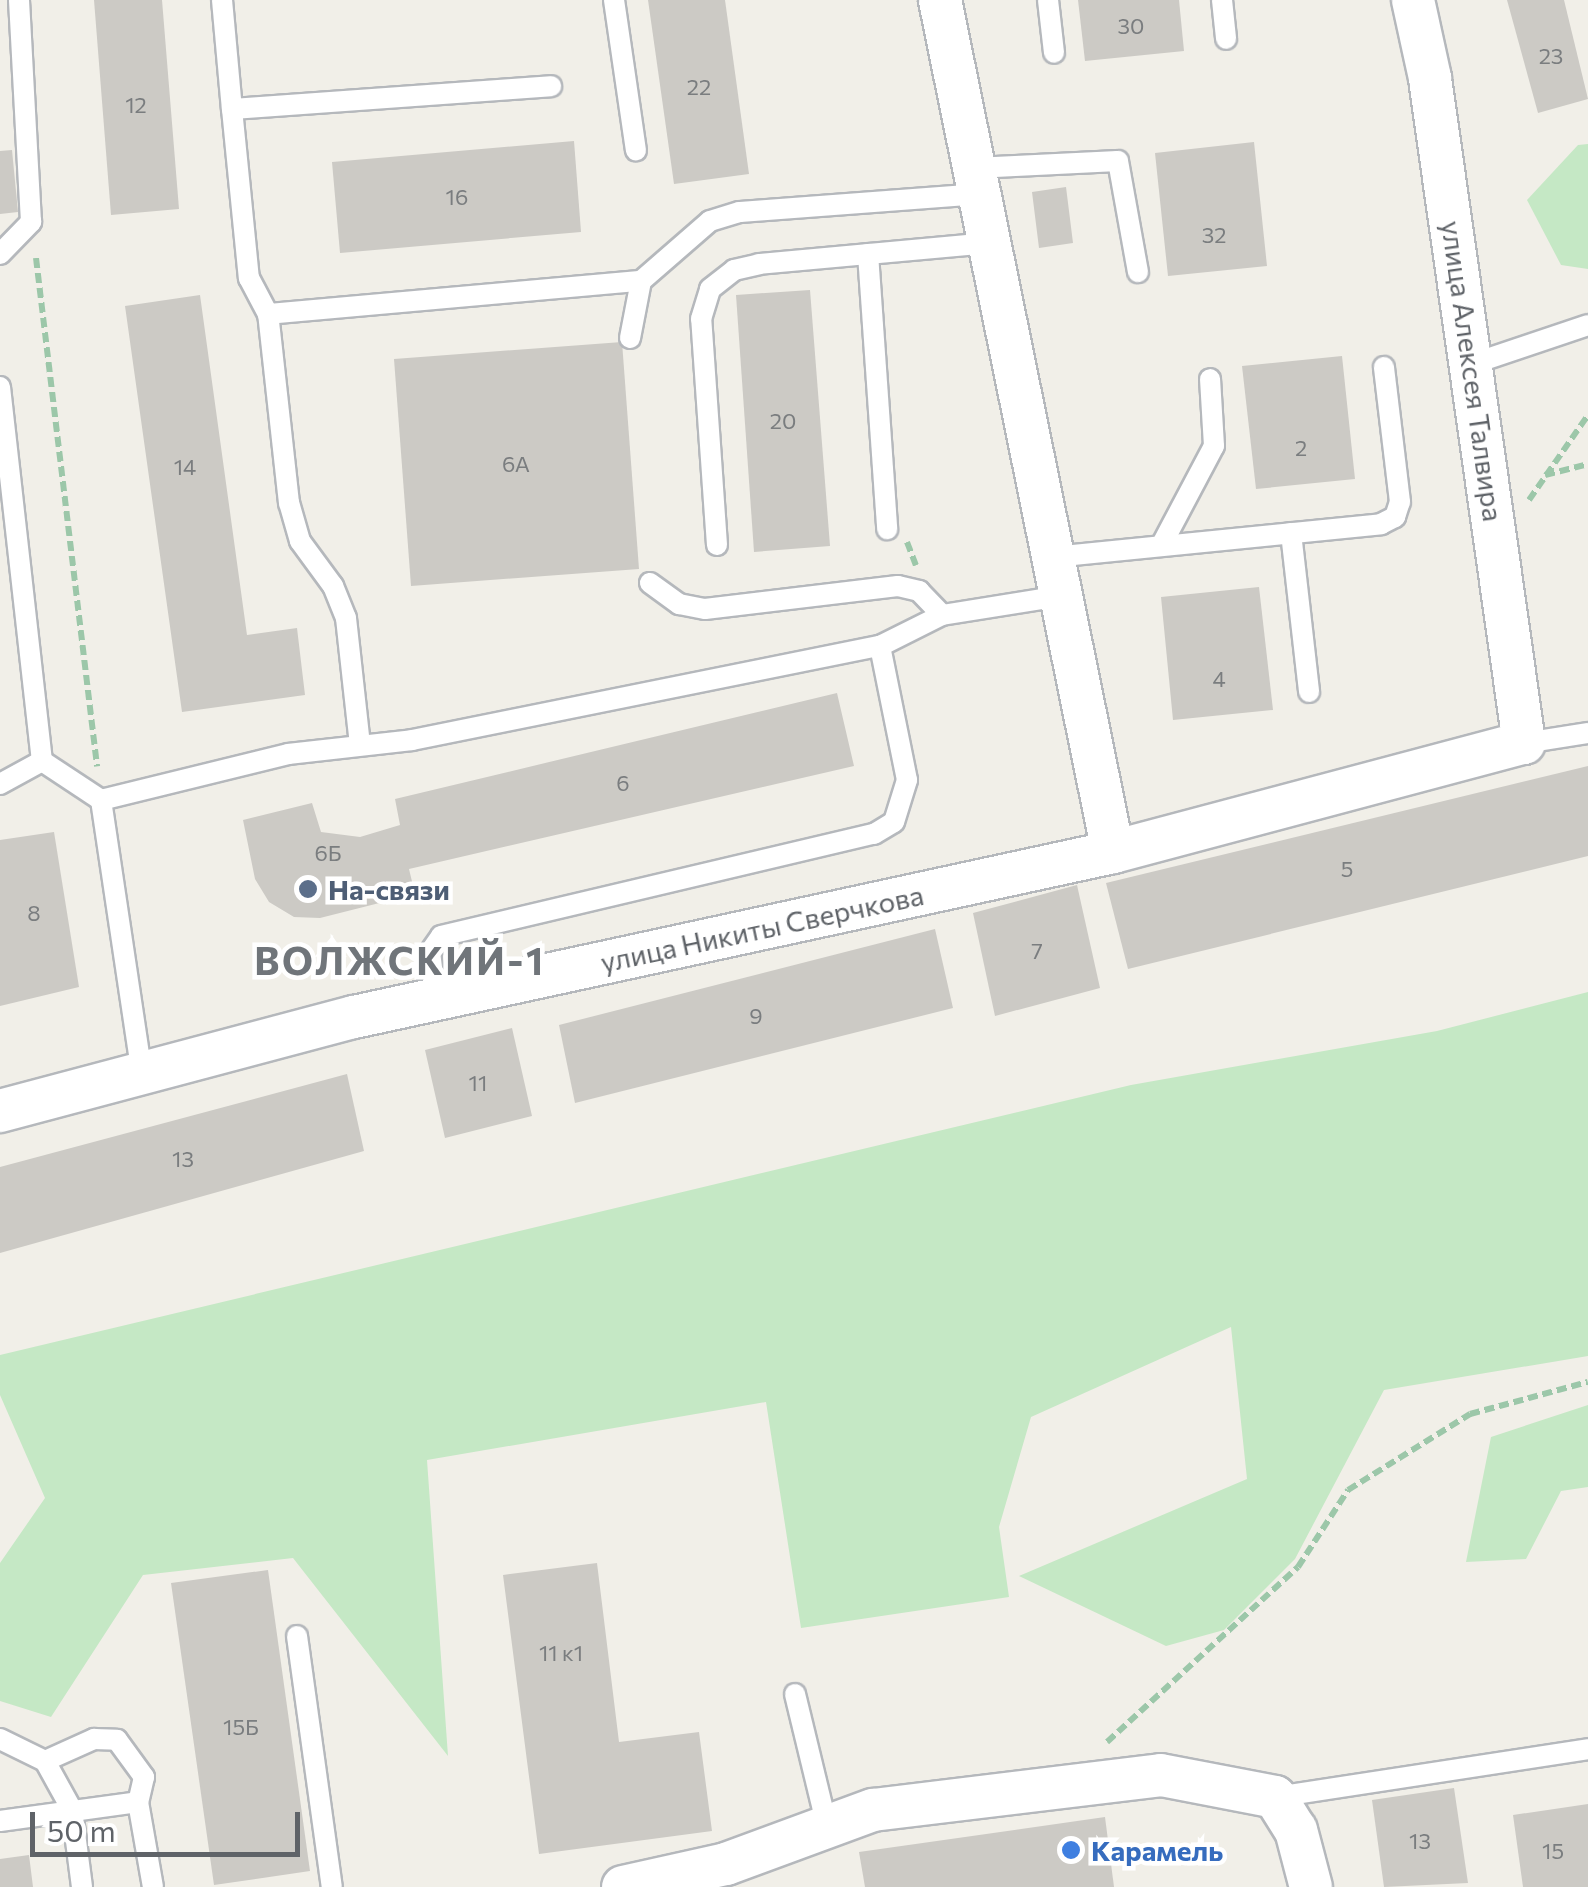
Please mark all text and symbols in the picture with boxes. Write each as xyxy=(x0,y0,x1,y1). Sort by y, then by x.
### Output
house number: 30 xyxy=(1118,13,1144,39)
house number: 23 xyxy=(1539,43,1563,69)
house number: 22 xyxy=(687,74,711,100)
house number: 12 xyxy=(125,92,147,118)
house number: 16 xyxy=(446,184,468,210)
street label: улица Алексея Талвира xyxy=(1435,219,1511,523)
house number: 32 xyxy=(1202,222,1226,248)
house number: 20 xyxy=(770,408,796,434)
house number: 2 xyxy=(1295,435,1307,461)
house number: 6А xyxy=(502,451,530,477)
house number: 14 xyxy=(174,454,196,480)
house number: 4 xyxy=(1212,666,1226,692)
house number: 6 xyxy=(616,770,630,796)
house number: 6Б xyxy=(314,840,342,866)
house number: 5 xyxy=(1341,856,1353,882)
place label: На-связи xyxy=(328,872,450,906)
street label: улица Никиты Сверчкова xyxy=(597,877,927,979)
marker: На-связи xyxy=(297,878,319,900)
house number: 8 xyxy=(27,900,41,926)
district label: ВОЛЖСКИЙ-1 xyxy=(254,937,546,983)
house number: 7 xyxy=(1031,938,1043,964)
house number: 9 xyxy=(749,1003,763,1029)
house number: 11 xyxy=(469,1070,487,1096)
house number: 13 xyxy=(172,1146,194,1172)
house number: 11 к1 xyxy=(539,1640,583,1666)
house number: 15Б xyxy=(223,1714,259,1740)
scale bar xyxy=(35,1792,305,1854)
text: 50 m xyxy=(47,1811,116,1848)
house number: 13 xyxy=(1409,1828,1431,1854)
place label: Карамель xyxy=(1091,1833,1223,1867)
house number: 15 xyxy=(1542,1838,1564,1864)
marker: Карамель xyxy=(1060,1839,1082,1861)

